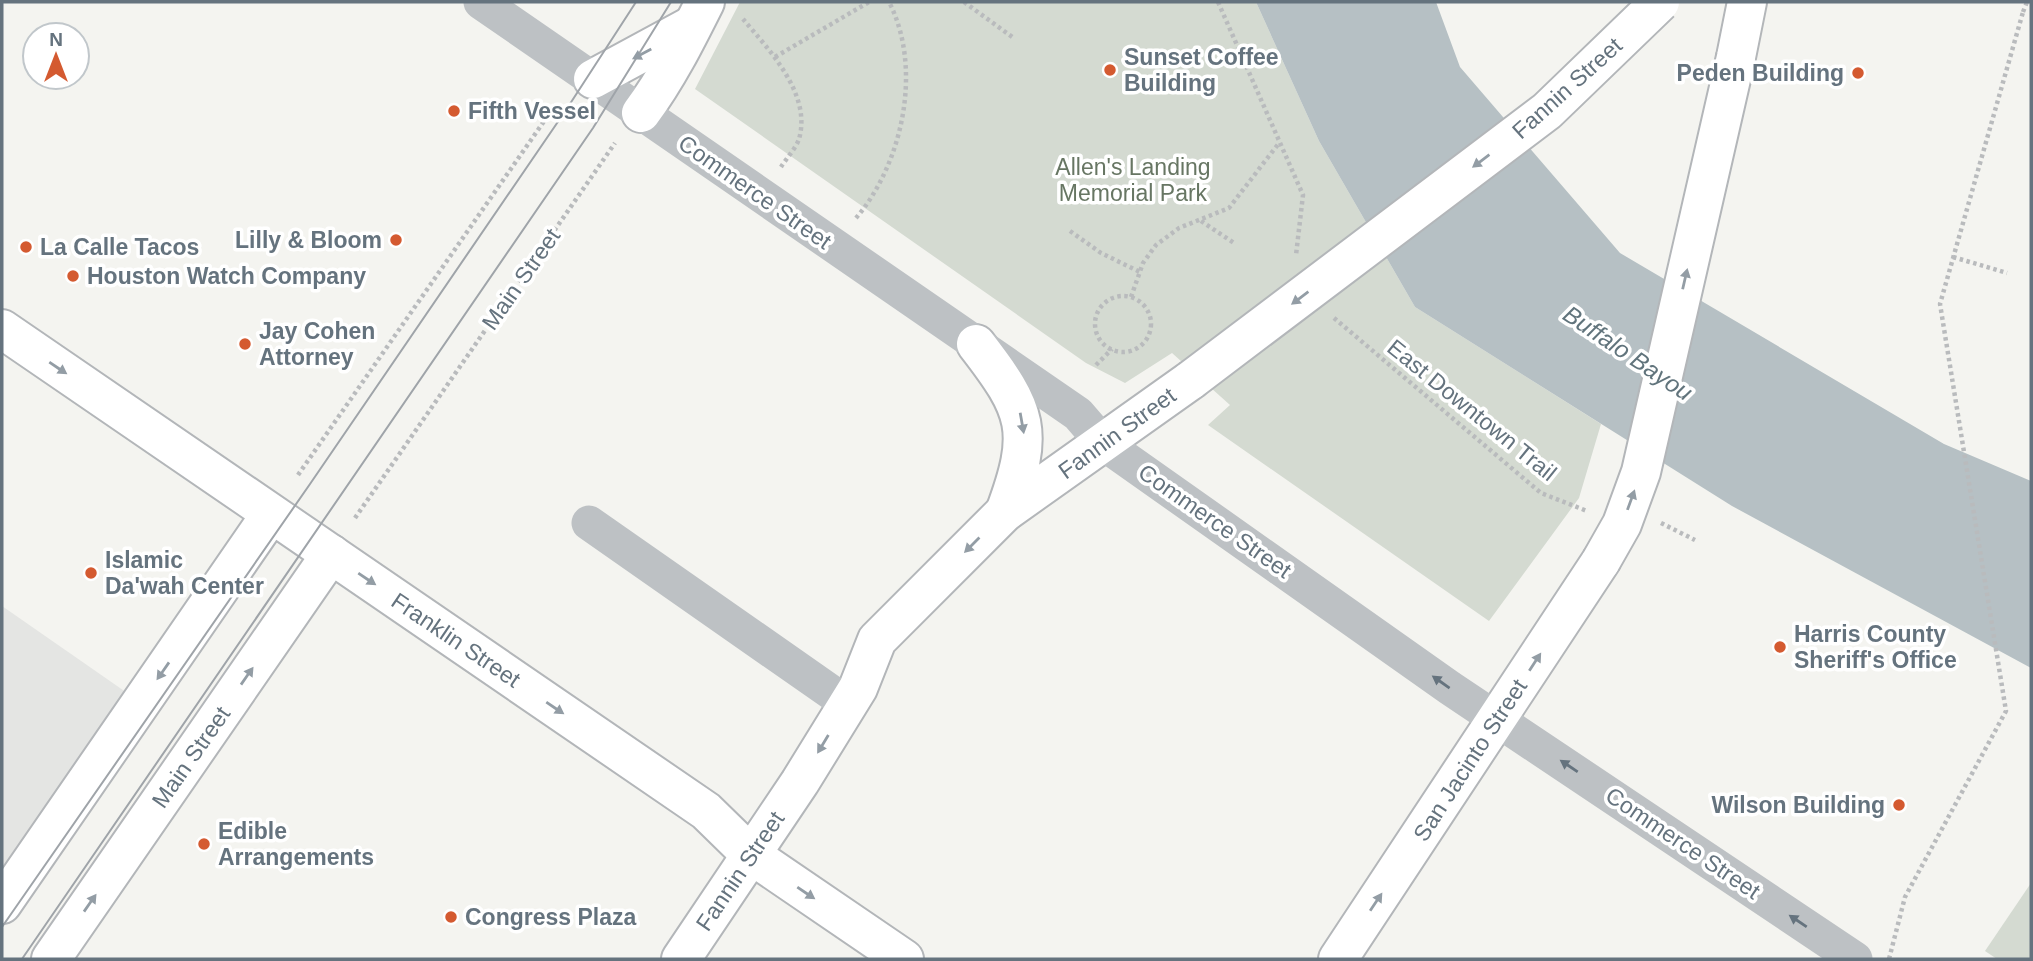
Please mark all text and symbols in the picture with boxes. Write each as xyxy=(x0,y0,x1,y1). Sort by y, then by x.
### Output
north arrow xyxy=(21,21,91,91)
text: N xyxy=(49,29,63,50)
street label: Fannin Street xyxy=(1507,32,1627,144)
place label: Sunset Coffee Building xyxy=(1124,44,1279,96)
one-way arrow xyxy=(632,48,651,60)
place label: Peden Building xyxy=(1677,60,1844,86)
marker: Sunset Coffee Building xyxy=(1102,62,1118,78)
marker: Peden Building xyxy=(1850,65,1866,81)
place label: Fifth Vessel xyxy=(468,98,596,124)
marker: Fifth Vessel xyxy=(446,103,462,119)
street label: Commerce Street xyxy=(674,130,837,255)
park label: Allen's Landing Memorial Park xyxy=(1055,154,1211,206)
one-way arrow xyxy=(1472,154,1491,168)
street label: Main Street xyxy=(477,223,566,335)
place label: Lilly & Bloom xyxy=(235,227,382,253)
marker: Lilly & Bloom xyxy=(388,232,404,248)
place label: La Calle Tacos xyxy=(40,234,199,260)
marker: La Calle Tacos xyxy=(18,239,34,255)
place label: Houston Watch Company xyxy=(87,263,366,289)
marker: Houston Watch Company xyxy=(65,268,81,284)
one-way arrow xyxy=(1680,268,1691,290)
one-way arrow xyxy=(1291,290,1309,305)
water label: Buffalo Bayou xyxy=(1559,300,1697,406)
place label: Jay Cohen Attorney xyxy=(259,318,375,370)
street label: East Downtown Trail xyxy=(1382,334,1562,486)
marker: Jay Cohen Attorney xyxy=(237,336,253,352)
one-way arrow xyxy=(49,361,67,375)
street label: Fannin Street xyxy=(1053,382,1181,484)
one-way arrow xyxy=(1016,412,1027,434)
street label: Commerce Street xyxy=(1134,459,1297,584)
one-way arrow xyxy=(1626,489,1637,510)
one-way arrow xyxy=(964,537,980,553)
place label: Islamic Da'wah Center xyxy=(105,547,264,599)
marker: Islamic Da'wah Center xyxy=(83,565,99,581)
one-way arrow xyxy=(358,572,376,586)
street label: Franklin Street xyxy=(387,587,526,693)
place label: Harris County Sheriff's Office xyxy=(1794,621,1957,673)
marker: Harris County Sheriff's Office xyxy=(1772,639,1788,655)
one-way arrow xyxy=(1529,652,1542,672)
one-way arrow xyxy=(156,662,170,680)
one-way arrow xyxy=(240,667,254,685)
street label: San Jacinto Street xyxy=(1408,674,1532,846)
one-way arrow xyxy=(1432,675,1450,689)
street label: Main Street xyxy=(147,701,236,813)
one-way arrow xyxy=(546,701,564,715)
one-way arrow xyxy=(817,735,830,754)
one-way arrow xyxy=(1560,759,1578,773)
street label: Commerce Street xyxy=(1601,782,1765,905)
place label: Wilson Building xyxy=(1711,792,1885,818)
marker: Wilson Building xyxy=(1891,797,1907,813)
street label: Fannin Street xyxy=(691,806,790,936)
place label: Edible Arrangements xyxy=(218,818,374,870)
marker: Edible Arrangements xyxy=(196,836,212,852)
one-way arrow xyxy=(797,886,815,900)
one-way arrow xyxy=(1370,893,1383,912)
one-way arrow xyxy=(83,894,97,912)
place label: Congress Plaza xyxy=(465,904,636,930)
marker: Congress Plaza xyxy=(443,909,459,925)
one-way arrow xyxy=(1789,914,1807,928)

